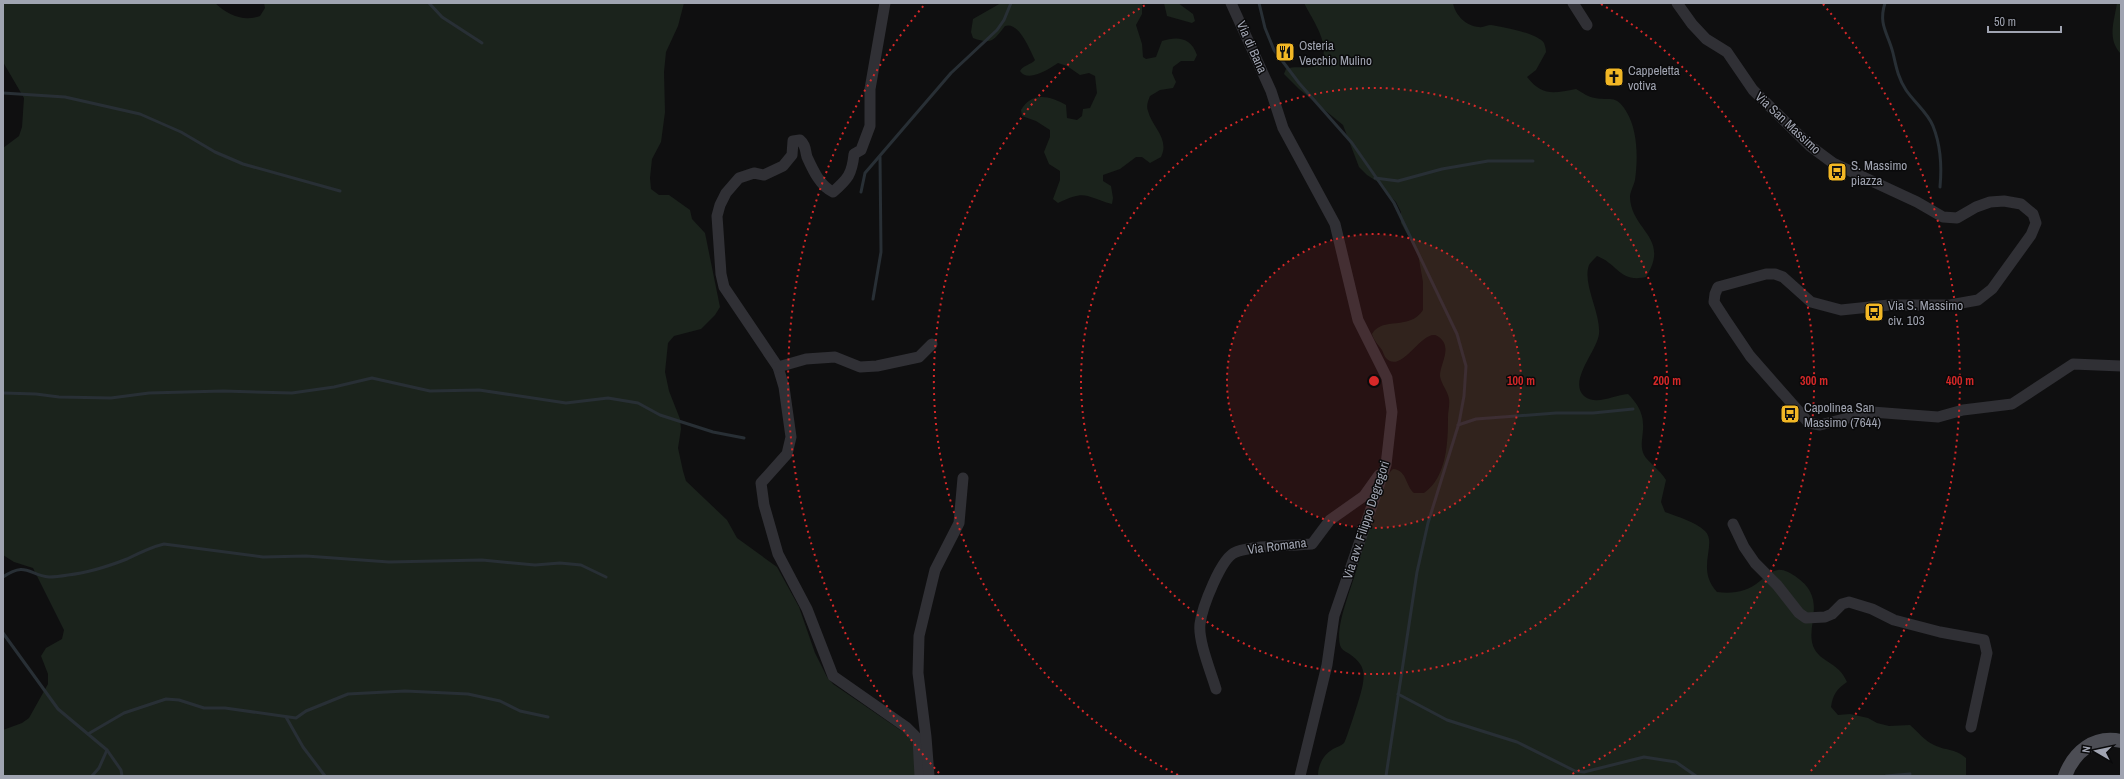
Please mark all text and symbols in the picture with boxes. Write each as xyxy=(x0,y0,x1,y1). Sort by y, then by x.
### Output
scale bar xyxy=(1988,8,2061,34)
text: 50 m xyxy=(1994,14,2016,30)
street label: Via di Bana xyxy=(1233,18,1271,76)
place label: Osteria Vecchio Mulino xyxy=(1299,37,1372,69)
restaurant icon: Osteria Vecchio Mulino xyxy=(1274,41,1296,63)
place label: Cappeletta votiva xyxy=(1628,62,1680,94)
church icon: Cappeletta votiva xyxy=(1603,66,1625,88)
street label: Via San Massimo xyxy=(1751,88,1825,158)
place label: S. Massimo piazza xyxy=(1851,157,1907,189)
bus stop icon: S. Massimo piazza xyxy=(1826,161,1848,183)
place label: Via S. Massimo civ. 103 xyxy=(1888,297,1963,329)
bus stop icon: Via S. Massimo civ. 103 xyxy=(1863,301,1885,323)
text: 100 m xyxy=(1507,373,1535,389)
text: 200 m xyxy=(1653,373,1681,389)
text: 300 m xyxy=(1800,373,1828,389)
text: 400 m xyxy=(1946,373,1974,389)
centre of rings xyxy=(1367,374,1381,388)
place label: Capolinea San Massimo (7644) xyxy=(1804,399,1881,431)
bus stop icon: Capolinea San Massimo (7644) xyxy=(1779,403,1801,425)
street label: Via avv. Filippo Degregori xyxy=(1339,459,1393,581)
street label: Via Romana xyxy=(1247,534,1307,558)
north arrow xyxy=(2076,731,2116,771)
text: N xyxy=(2079,745,2094,754)

